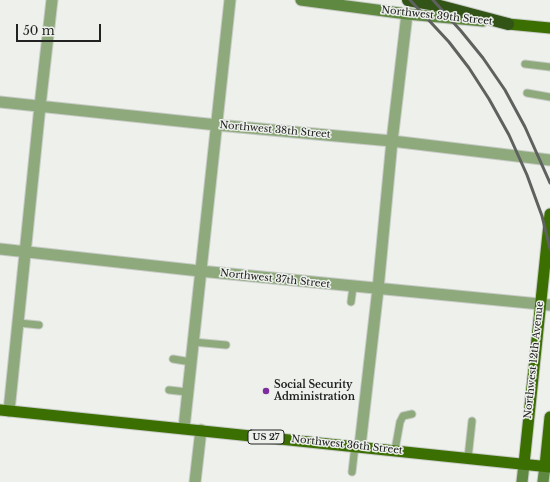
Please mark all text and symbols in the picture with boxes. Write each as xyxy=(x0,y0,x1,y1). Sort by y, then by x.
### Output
street label: Northwest 39th Street xyxy=(381,4,493,28)
scale bar xyxy=(18,16,103,42)
text: 50 m xyxy=(23,23,55,38)
street label: Northwest 38th Street xyxy=(219,119,331,141)
street label: Northwest 37th Street xyxy=(219,267,331,291)
street label: Northwest 12th Avenue xyxy=(522,301,546,419)
place label: Social Security Administration xyxy=(274,379,355,402)
marker: Social Security Administration xyxy=(261,386,271,396)
road number: US 27 xyxy=(248,430,284,444)
street label: Northwest 36th Street xyxy=(291,433,403,457)

